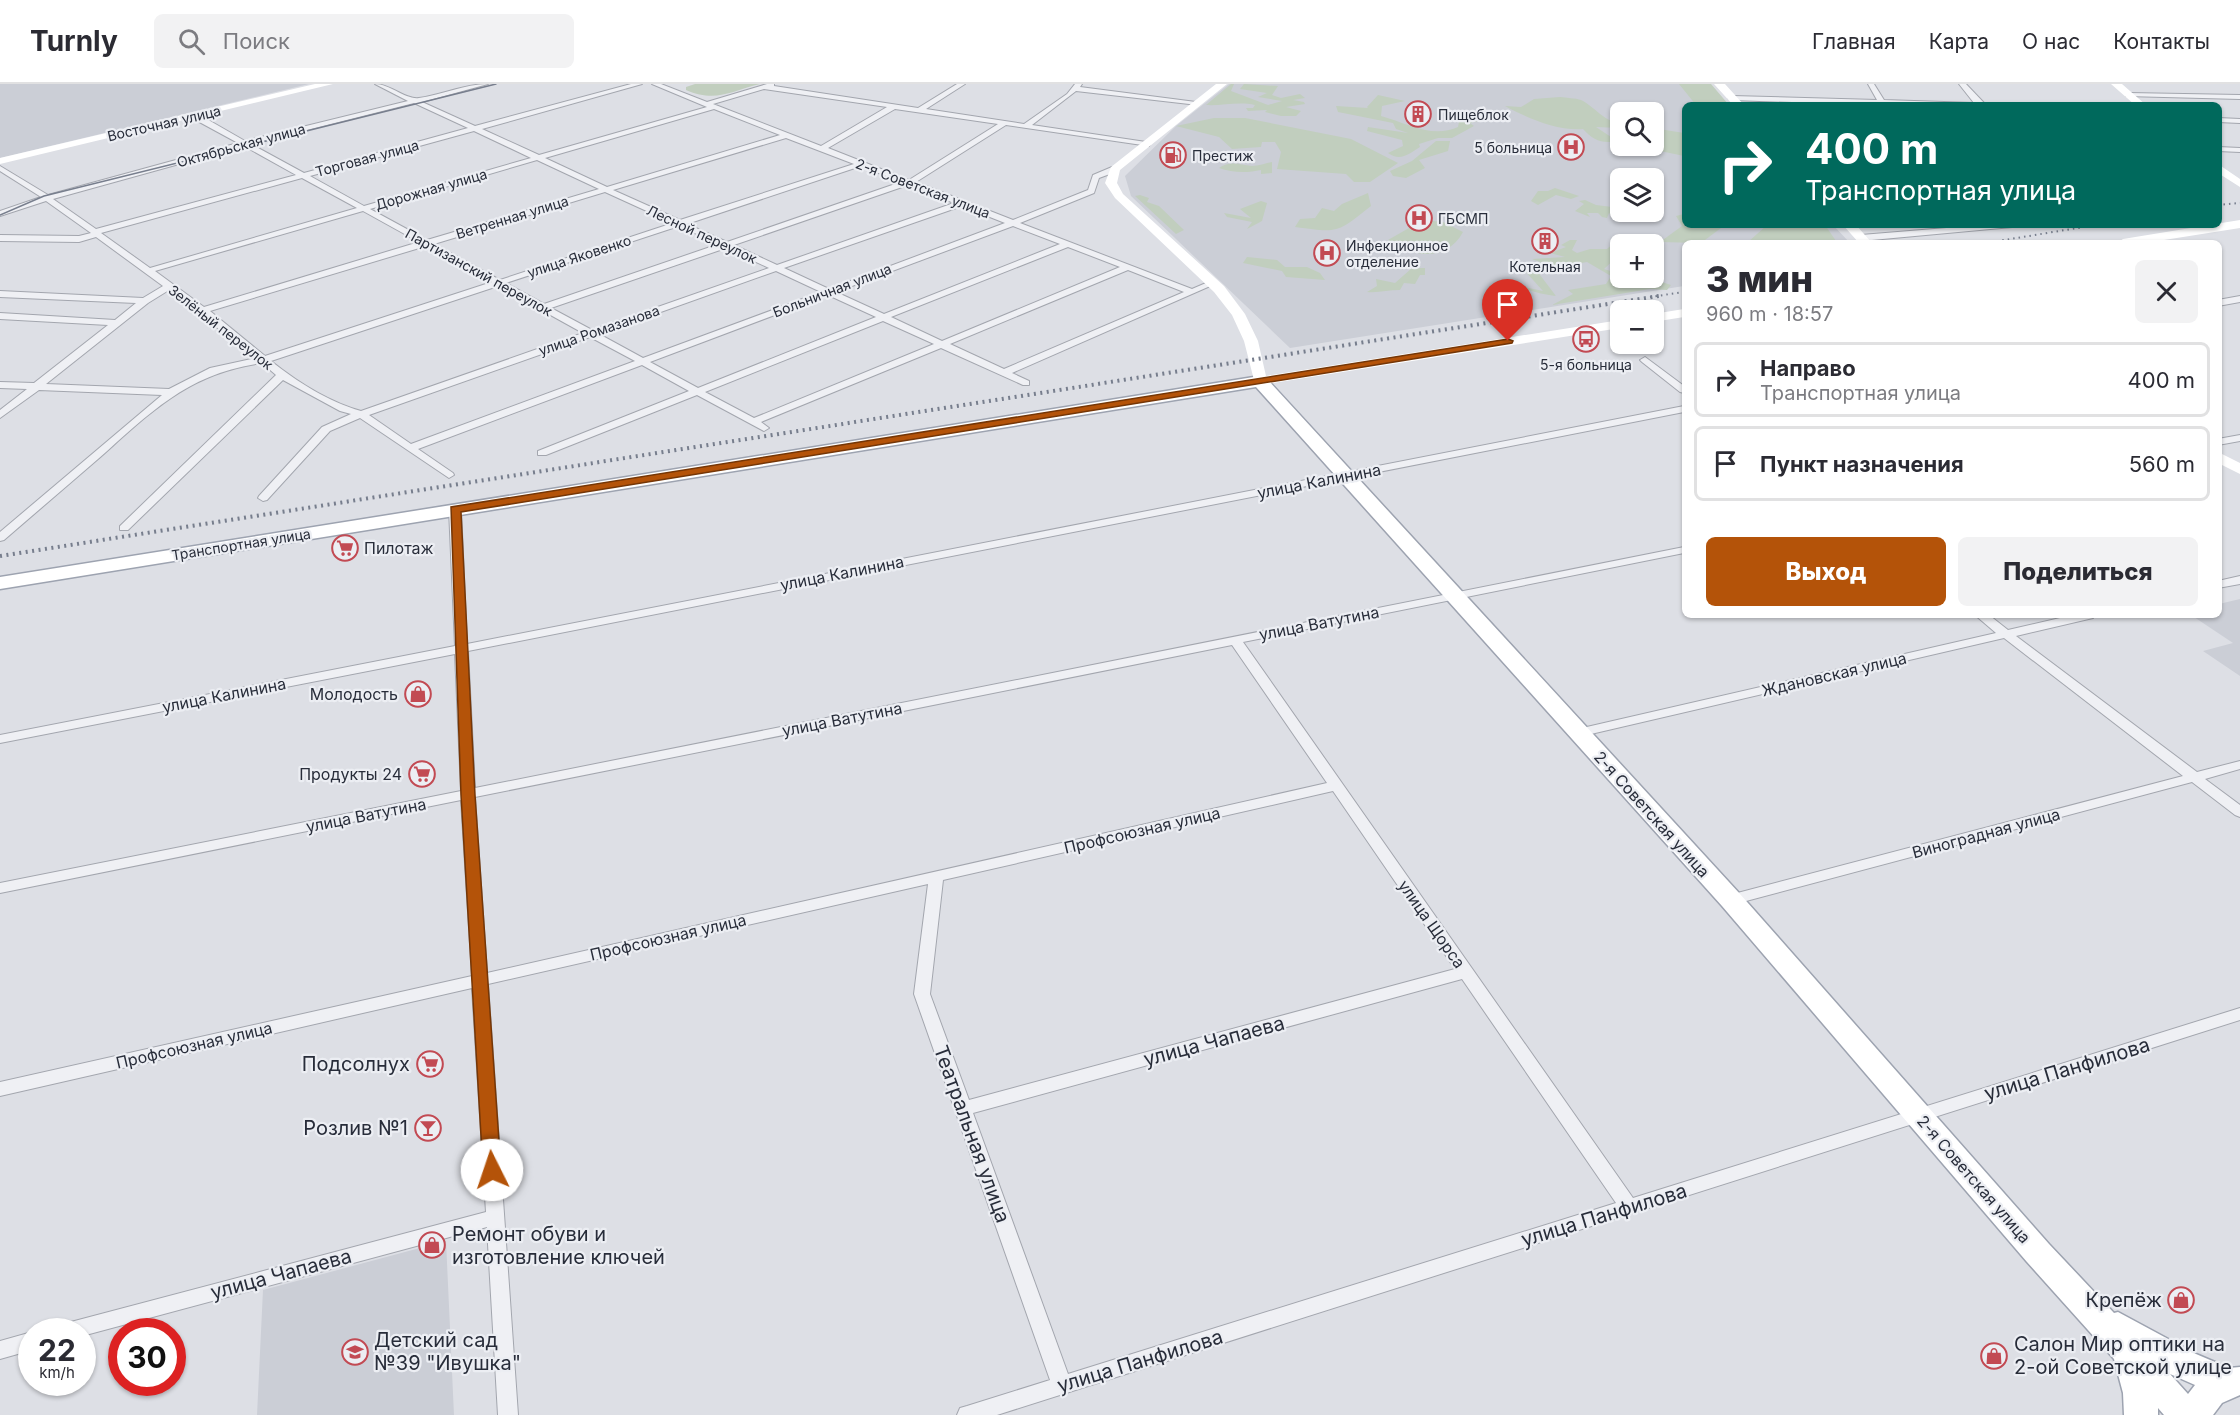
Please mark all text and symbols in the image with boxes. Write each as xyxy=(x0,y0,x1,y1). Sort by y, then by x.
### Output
search box xyxy=(154,14,574,68)
text: Turnly xyxy=(30,24,118,58)
icon: search xyxy=(175,25,208,58)
text: Поиск xyxy=(223,28,290,54)
text: Главная xyxy=(1812,29,1896,54)
text: Карта xyxy=(1929,29,1989,54)
text: О нас xyxy=(2022,29,2080,54)
text: Контакты xyxy=(2113,29,2210,54)
building icon: Пищеблок xyxy=(1403,99,1433,129)
street label: Восточная улица xyxy=(106,102,222,144)
map controls xyxy=(1610,102,1664,354)
button: search xyxy=(1610,102,1664,156)
place label: Пищеблок xyxy=(1438,106,1509,123)
street label: Октябрьская улица xyxy=(175,120,307,170)
text: 400 m xyxy=(1805,123,1938,174)
icon: right xyxy=(1706,126,1784,204)
hospital icon: 5 больница xyxy=(1556,132,1586,162)
street label: Торговая улица xyxy=(313,136,421,180)
place label: 5 больница xyxy=(1474,139,1552,156)
fuel station icon: Престиж xyxy=(1158,140,1188,170)
place label: Престиж xyxy=(1192,147,1254,164)
street label: 2-я Советская улица xyxy=(853,155,993,221)
street label: Дорожная улица xyxy=(373,165,489,213)
button: layers xyxy=(1610,168,1664,222)
text: Транспортная улица xyxy=(1805,174,2076,207)
street label: Ветренная улица xyxy=(454,192,570,242)
street label: Лесной переулок xyxy=(644,201,760,267)
hospital icon: ГБСМП xyxy=(1404,203,1434,233)
place label: ГБСМП xyxy=(1438,210,1488,227)
street label: Партизанский переулок xyxy=(403,225,556,320)
building icon: Котельная xyxy=(1530,226,1560,256)
street label: улица Яковенко xyxy=(525,231,633,281)
button: + xyxy=(1610,234,1664,288)
place label: Инфекционное отделение xyxy=(1346,237,1448,270)
hospital icon: Инфекционное отделение xyxy=(1312,238,1342,268)
text: 3 мин xyxy=(1706,257,1813,301)
place label: Котельная xyxy=(1509,258,1581,275)
street label: Больничная улица xyxy=(770,260,894,320)
button: close xyxy=(2135,260,2198,323)
pin xyxy=(1482,279,1533,341)
street label: Зелёный переулок xyxy=(165,281,277,373)
icon: arrive xyxy=(1491,288,1524,321)
button: − xyxy=(1610,300,1664,354)
street label: улица Ромазанова xyxy=(536,301,662,359)
text: 960 m · 18:57 xyxy=(1706,302,1833,326)
bus stop icon: 5-я больница xyxy=(1571,324,1601,354)
text: Направо xyxy=(1760,355,1856,381)
place label: 5-я больница xyxy=(1540,356,1632,373)
icon: right xyxy=(1709,363,1742,396)
text: 400 m xyxy=(2128,367,2195,393)
text: Транспортная улица xyxy=(1760,381,1961,405)
icon: arrive xyxy=(1709,447,1742,480)
text: Пункт назначения xyxy=(1760,451,1964,477)
text: 560 m xyxy=(2129,451,2195,477)
street label: улица Калинина xyxy=(1255,459,1383,503)
street label: Транспортная улица xyxy=(170,525,312,563)
supermarket icon: Пилотаж xyxy=(330,533,360,563)
button: Выход xyxy=(1706,537,1946,606)
button: Поделиться xyxy=(1958,537,2198,606)
place label: Пилотаж xyxy=(364,538,434,558)
street label: улица Калинина xyxy=(778,551,906,595)
street label: улица Ватутина xyxy=(1257,602,1381,644)
street label: Ждановская улица xyxy=(1760,648,1908,700)
street label: улица Калинина xyxy=(160,673,288,717)
shop icon: Молодость xyxy=(403,679,433,709)
place label: Молодость xyxy=(310,684,398,704)
street label: улица Ватутина xyxy=(780,698,904,740)
street label: 2-я Советская улица xyxy=(1590,747,1714,881)
supermarket icon: Продукты 24 xyxy=(407,759,437,789)
place label: Продукты 24 xyxy=(299,764,402,784)
street label: улица Ватутина xyxy=(304,794,428,836)
street label: Профсоюзная улица xyxy=(1062,802,1222,858)
street label: Виноградная улица xyxy=(1910,804,2062,862)
street label: улица Щорса xyxy=(1394,876,1470,972)
street label: Профсоюзная улица xyxy=(588,909,748,965)
street label: улица Чапаева xyxy=(1141,1011,1287,1071)
street label: Профсоюзная улица xyxy=(114,1017,274,1073)
street label: улица Панфилова xyxy=(1981,1032,2153,1106)
street label: Театральная улица xyxy=(929,1042,1015,1226)
supermarket icon: Подсолнух xyxy=(415,1049,445,1079)
place label: Подсолнух xyxy=(302,1052,410,1076)
street label: 2-я Советская улица xyxy=(1913,1111,2035,1247)
bar icon: Розлив №1 xyxy=(413,1113,443,1143)
place label: Розлив №1 xyxy=(303,1116,408,1140)
position arrow xyxy=(460,1138,524,1202)
street label: улица Панфилова xyxy=(1518,1178,1690,1252)
place label: Ремонт обуви и изготовление ключей xyxy=(452,1222,665,1269)
shop icon: Ремонт обуви и изготовление ключей xyxy=(417,1230,447,1260)
street label: улица Чапаева xyxy=(208,1244,354,1304)
shop icon: Крепёж xyxy=(2166,1285,2196,1315)
place label: Крепёж xyxy=(2085,1288,2162,1312)
speed limit sign: 30 xyxy=(108,1318,186,1396)
street label: улица Панфилова xyxy=(1054,1324,1226,1398)
place label: Детский сад №39 "Ивушка" xyxy=(374,1328,521,1375)
text: 22 xyxy=(38,1332,76,1368)
place label: Салон Мир оптики на 2-ой Советской улице xyxy=(2014,1332,2232,1379)
school or university icon: Детский сад №39 "Ивушка" xyxy=(340,1337,370,1367)
shop icon: Салон Мир оптики на 2-ой Советской улице xyxy=(1979,1341,2009,1371)
text: km/h xyxy=(39,1363,75,1382)

